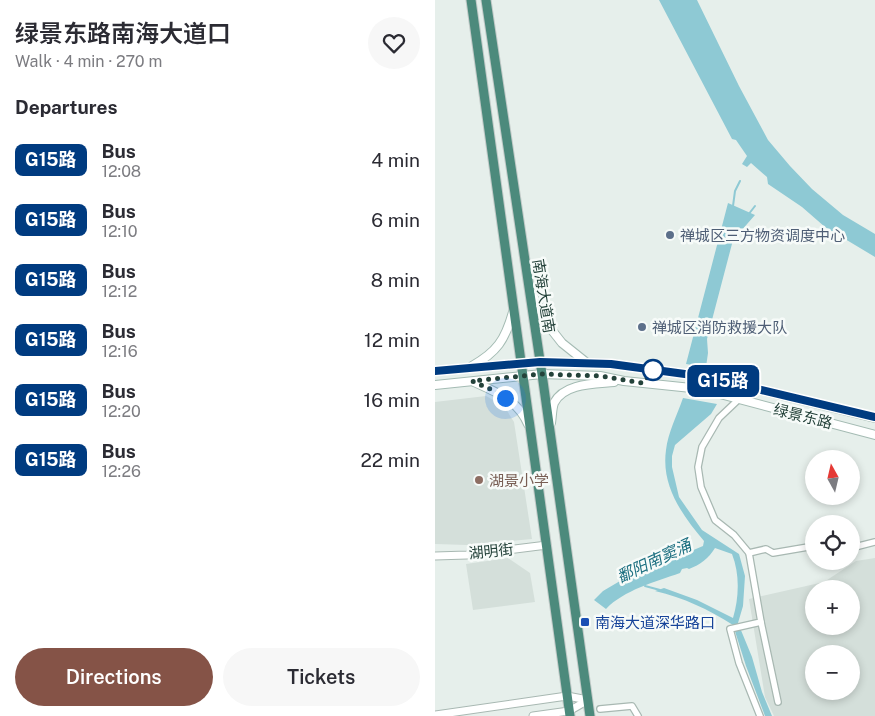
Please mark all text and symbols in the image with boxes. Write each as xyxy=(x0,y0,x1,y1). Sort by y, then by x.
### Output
button: heart xyxy=(368,17,420,69)
text: 绿景东路南海大道口 xyxy=(15,19,231,47)
text: Walk · 4 min · 270 m xyxy=(15,52,162,71)
text: Departures xyxy=(15,96,118,118)
text: Bus xyxy=(102,140,136,162)
text: G15路 xyxy=(25,149,77,170)
text: 4 min xyxy=(371,149,420,171)
text: 12:08 xyxy=(102,162,141,181)
text: Bus xyxy=(102,200,136,222)
text: G15路 xyxy=(25,209,77,230)
text: 6 min xyxy=(371,209,420,231)
text: 12:10 xyxy=(102,222,138,241)
place label: 禅城区三方物资调度中心 xyxy=(680,227,845,244)
marker: 禅城区三方物资调度中心 xyxy=(664,229,676,241)
street label: 南海大道南 xyxy=(530,258,558,334)
text: Bus xyxy=(102,260,136,282)
text: G15路 xyxy=(25,269,77,290)
text: 8 min xyxy=(371,269,420,291)
text: 12:12 xyxy=(102,282,137,301)
place label: 禅城区消防救援大队 xyxy=(652,319,787,336)
text: Bus xyxy=(102,320,136,342)
marker: 禅城区消防救援大队 xyxy=(636,321,648,333)
text: G15路 xyxy=(25,329,77,350)
text: 12 min xyxy=(364,329,420,351)
text: 12:16 xyxy=(102,342,138,361)
unlabelled marker xyxy=(642,359,664,381)
line badge: G15路 xyxy=(688,365,758,397)
text: G15路 xyxy=(697,370,749,391)
text: Bus xyxy=(102,380,136,402)
your location xyxy=(493,386,518,411)
text: G15路 xyxy=(25,389,77,410)
text: 16 min xyxy=(364,389,420,411)
street label: 绿景东路 xyxy=(772,400,834,432)
text: 12:20 xyxy=(102,402,141,421)
text: Bus xyxy=(102,440,136,462)
text: G15路 xyxy=(25,449,77,470)
text: 22 min xyxy=(361,449,420,471)
north arrow xyxy=(805,450,860,505)
map controls xyxy=(805,450,860,700)
text: 12:26 xyxy=(102,462,141,481)
place label: 湖景小学 xyxy=(489,472,549,489)
marker: 湖景小学 xyxy=(473,474,485,486)
button: locate xyxy=(805,515,860,570)
water label: 鄱阳南窦涌 xyxy=(614,535,696,587)
street label: 湖明街 xyxy=(468,540,514,562)
button: + xyxy=(805,580,860,635)
place label: 南海大道深华路口 xyxy=(595,614,715,631)
marker: 南海大道深华路口 xyxy=(579,616,591,628)
button: − xyxy=(805,645,860,700)
button: Directions xyxy=(15,648,213,706)
button: Tickets xyxy=(223,648,420,706)

